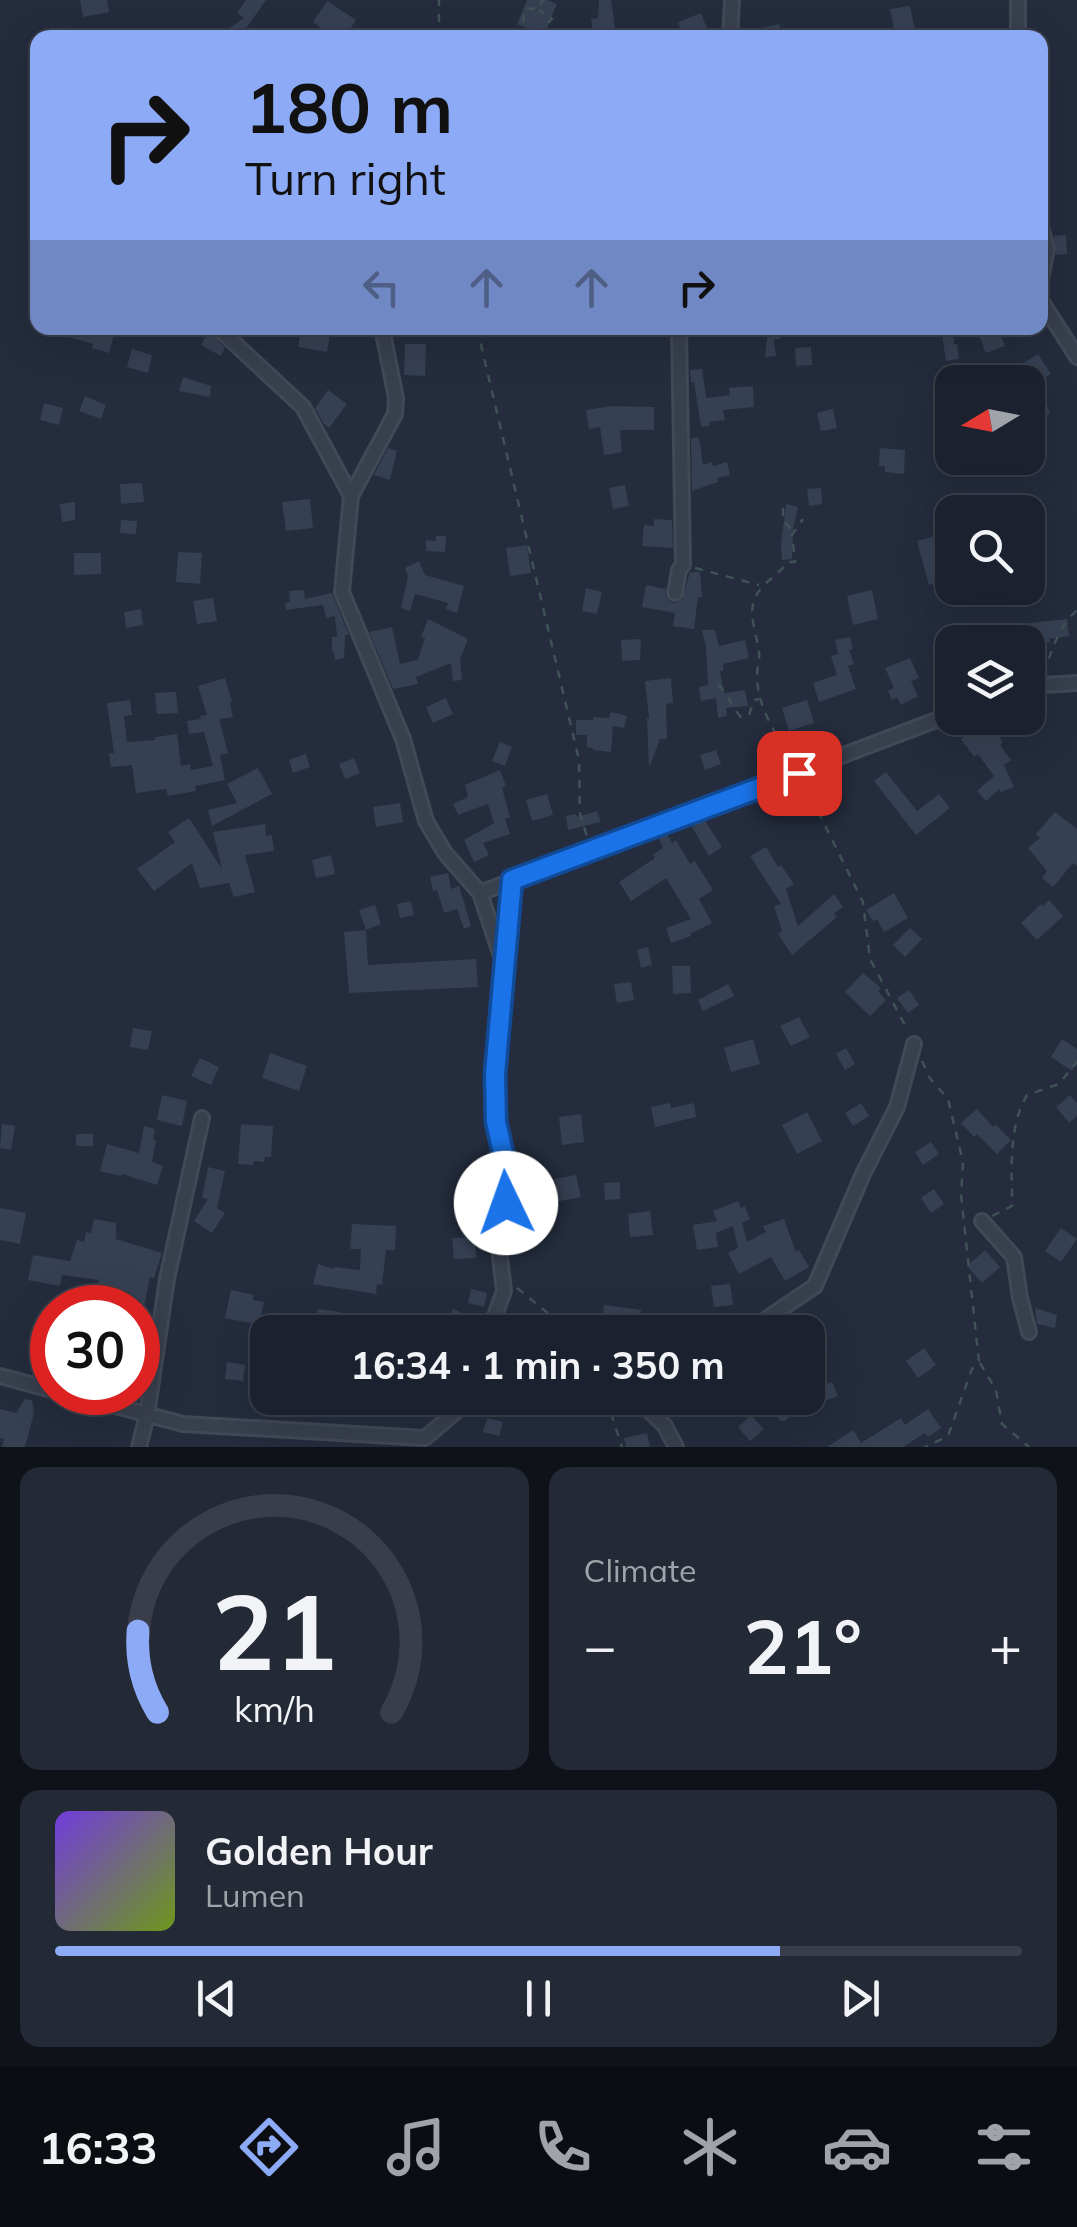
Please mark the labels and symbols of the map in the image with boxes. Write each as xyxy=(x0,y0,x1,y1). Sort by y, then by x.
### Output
north arrow xyxy=(935,365,1045,475)
pin xyxy=(757,731,842,816)
position arrow xyxy=(454,1151,558,1255)
speed limit sign: 30 xyxy=(30,1285,160,1415)

